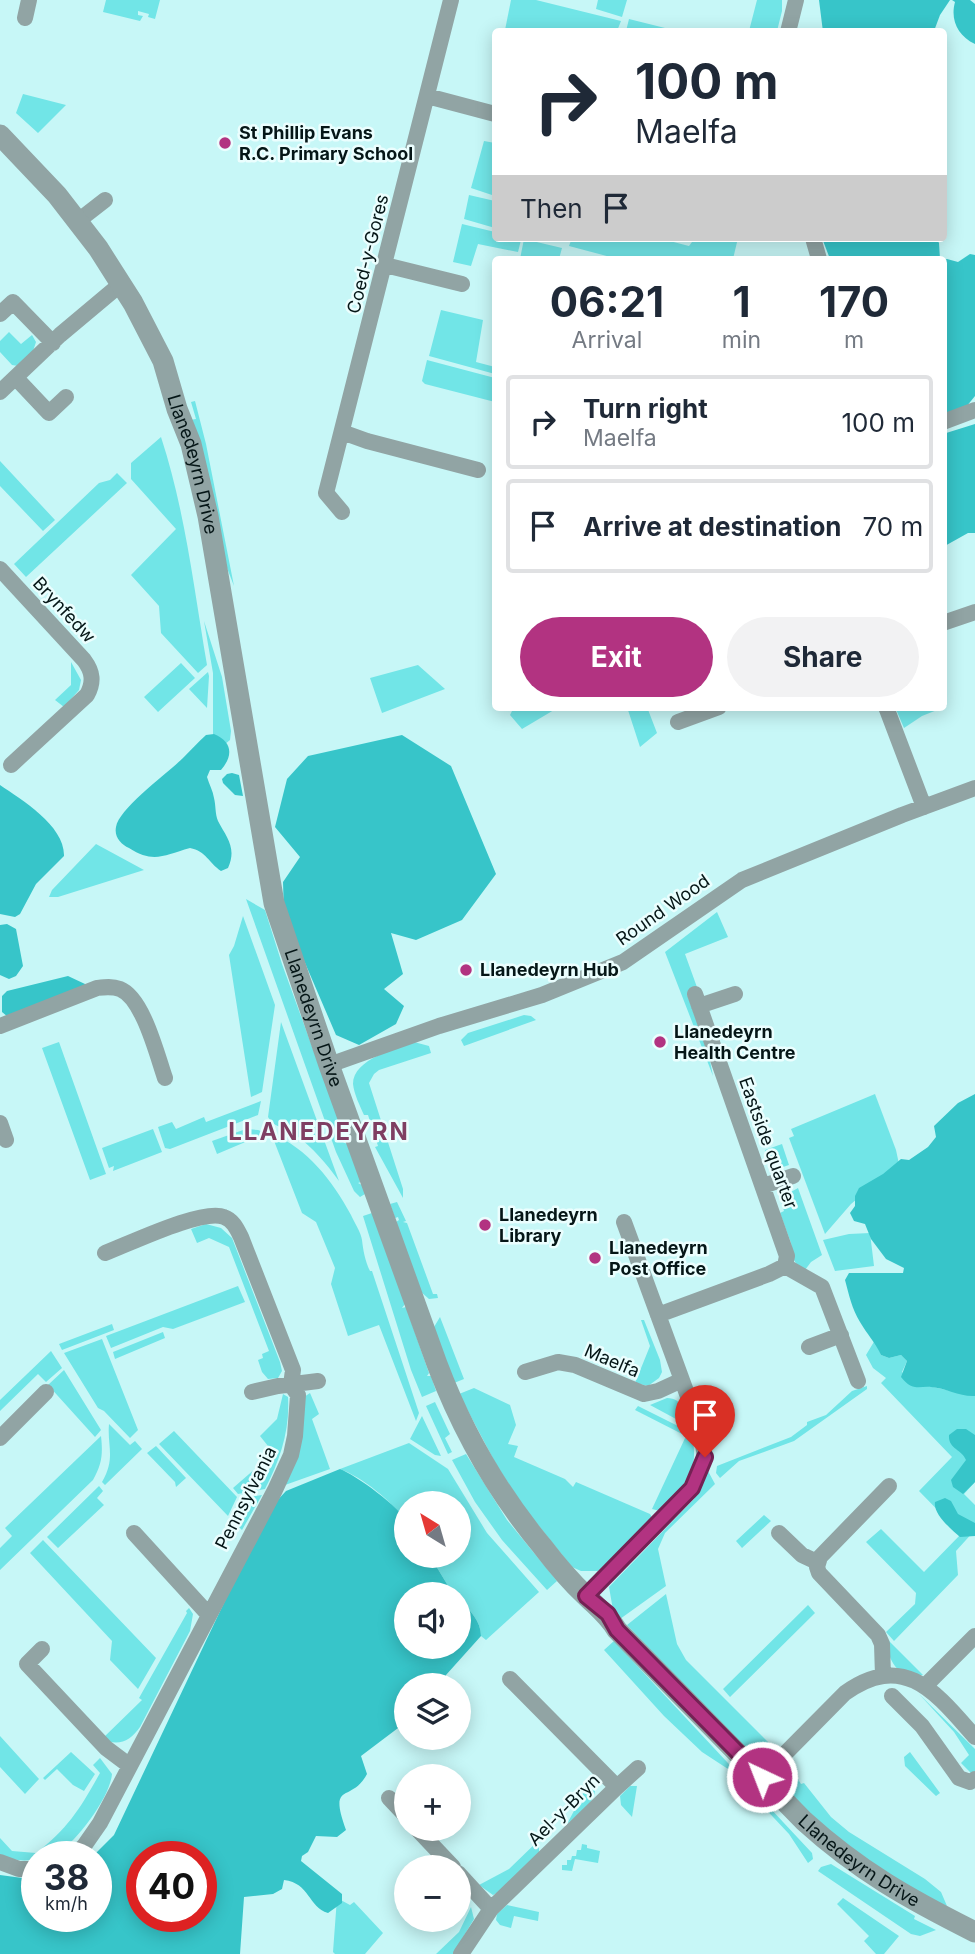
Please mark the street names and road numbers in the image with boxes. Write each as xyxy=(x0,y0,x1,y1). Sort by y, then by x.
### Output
street label: Coed-y-Gores xyxy=(343,192,392,316)
street label: Llanedeyrn Drive xyxy=(163,392,222,536)
street label: Brynfedw xyxy=(29,573,100,647)
street label: Round Wood xyxy=(612,870,713,949)
street label: Llanedeyrn Drive xyxy=(280,946,347,1090)
street label: Eastside quarter xyxy=(735,1074,802,1212)
street label: Maelfa xyxy=(582,1340,643,1381)
street label: Pennsylvania xyxy=(211,1443,280,1553)
street label: Ael-y-Bryn xyxy=(523,1769,604,1850)
street label: Llanedeyrn Drive xyxy=(794,1810,924,1911)

